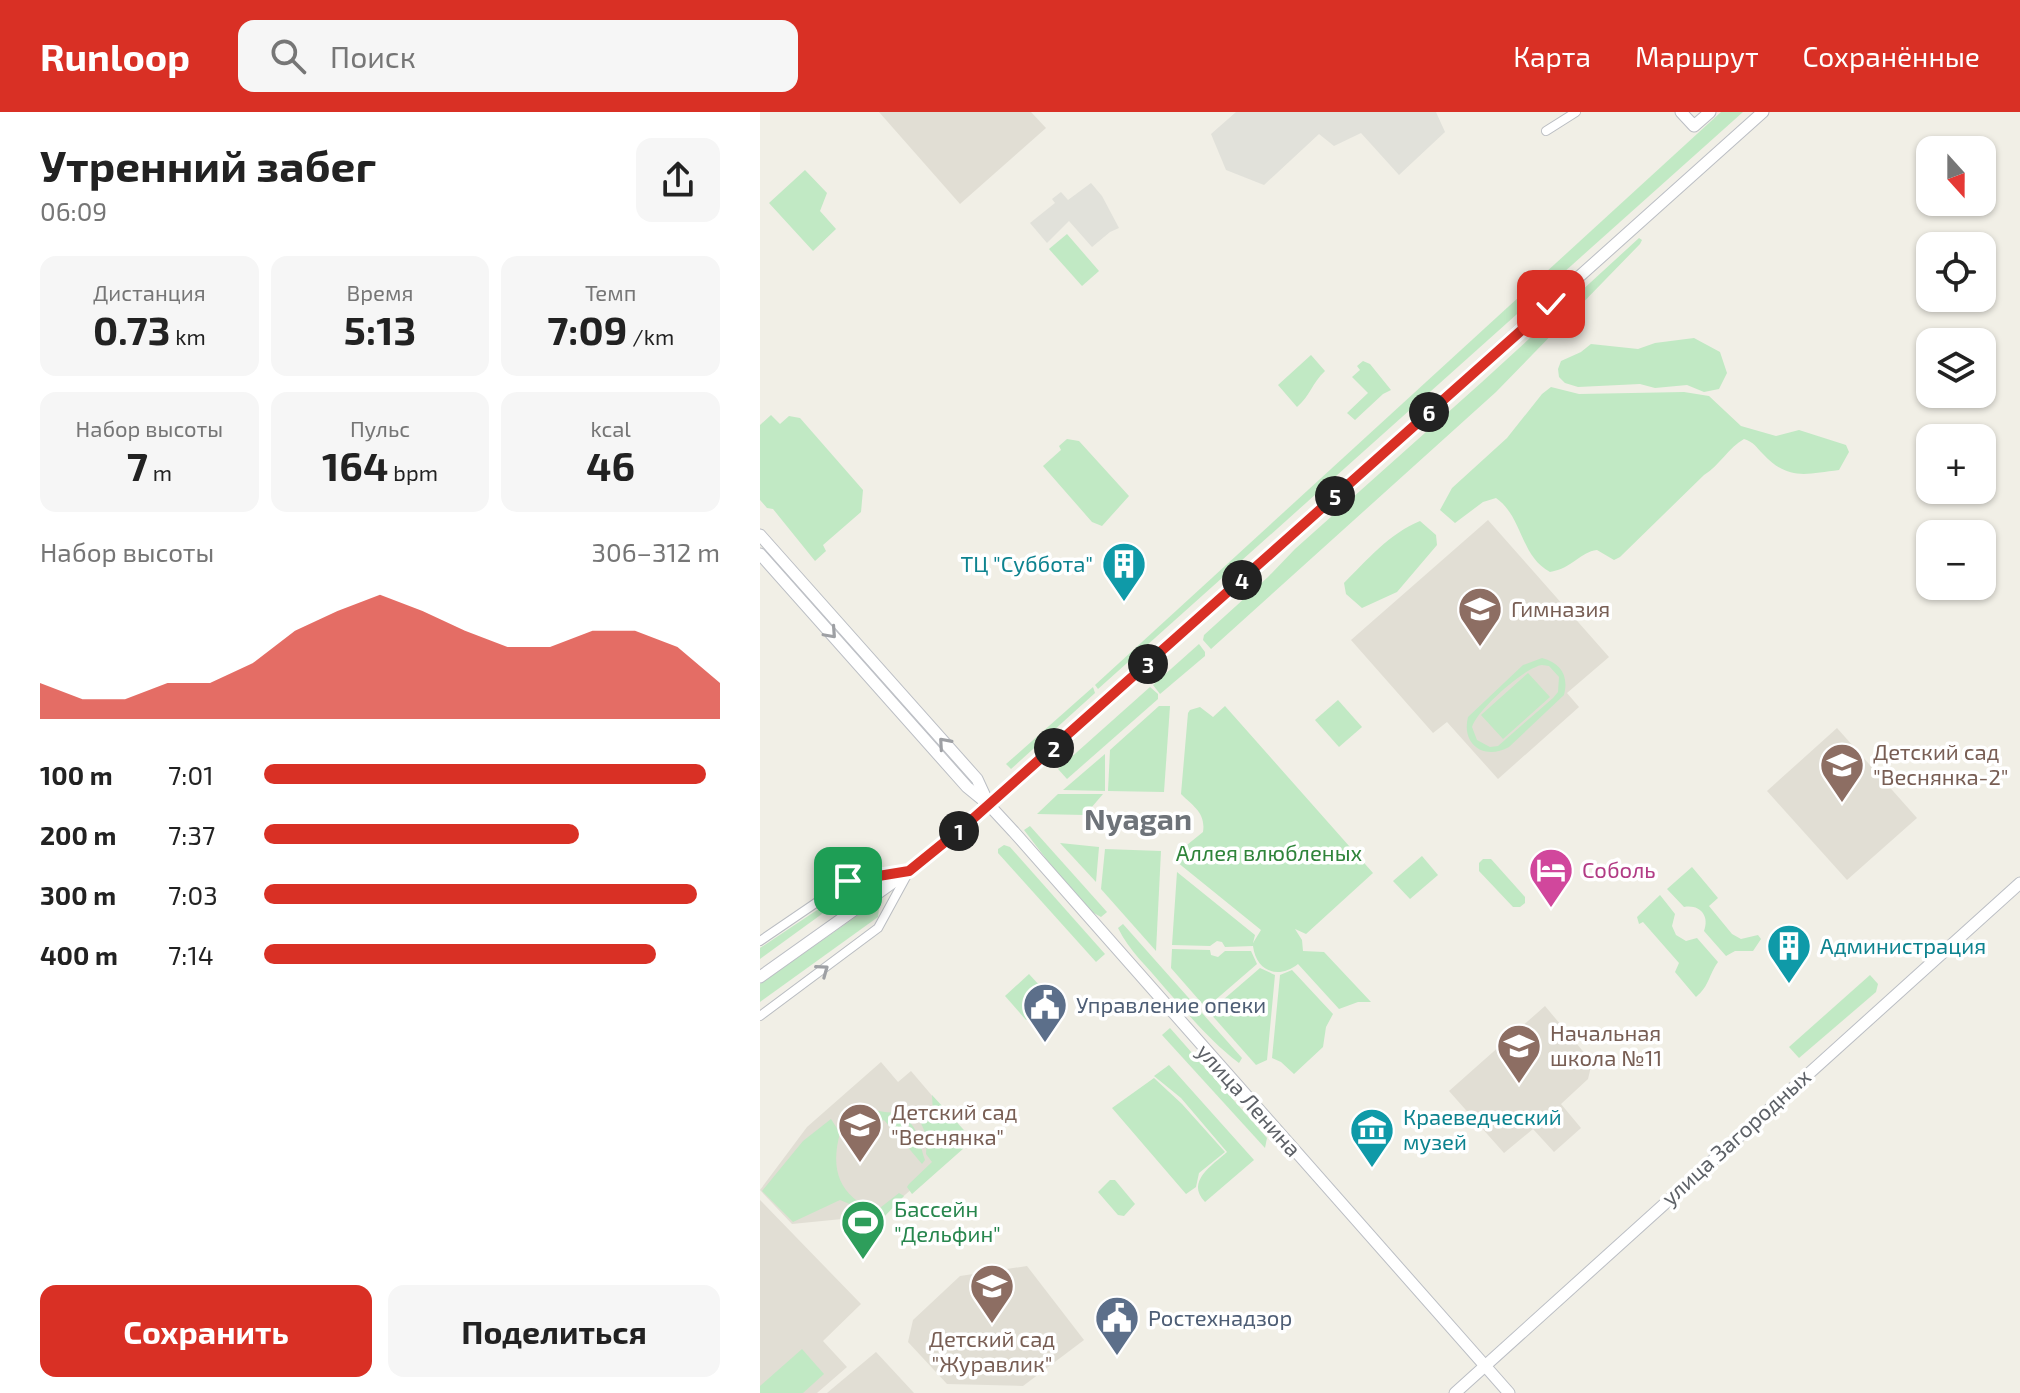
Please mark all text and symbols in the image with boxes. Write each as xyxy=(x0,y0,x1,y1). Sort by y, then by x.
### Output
search box xyxy=(238,20,798,92)
text: Runloop xyxy=(40,33,190,79)
icon: search xyxy=(266,34,310,78)
text: Поиск xyxy=(330,38,416,74)
text: Карта xyxy=(1513,39,1591,73)
text: Маршрут xyxy=(1635,39,1759,73)
text: Сохранённые xyxy=(1803,39,1980,73)
north arrow xyxy=(1916,136,1996,216)
map controls xyxy=(1916,136,1996,600)
text: Утренний забег xyxy=(40,138,376,191)
button: share xyxy=(636,138,720,222)
text: 06:09 xyxy=(40,195,107,226)
button: locate xyxy=(1916,232,1996,312)
pin xyxy=(1517,270,1585,338)
text: Дистанция xyxy=(93,279,206,305)
text: Время xyxy=(347,279,413,305)
text: Темп xyxy=(585,279,636,305)
icon: check xyxy=(1529,282,1573,326)
text: 0.73 xyxy=(93,305,170,353)
text: 5:13 xyxy=(344,305,416,353)
text: 7:09 xyxy=(547,305,627,353)
text: km xyxy=(170,323,206,349)
text: /km xyxy=(627,323,674,349)
button: layers xyxy=(1916,328,1996,408)
pin: 6 xyxy=(1409,392,1449,432)
text: 6 xyxy=(1423,399,1435,425)
text: Набор высоты xyxy=(76,415,223,441)
text: Пульс xyxy=(350,415,410,441)
text: kcal xyxy=(591,415,631,441)
button: + xyxy=(1916,424,1996,504)
text: 7 xyxy=(127,441,148,489)
text: 164 xyxy=(322,441,388,489)
text: 46 xyxy=(586,441,635,489)
text: m xyxy=(148,459,172,485)
text: bpm xyxy=(388,459,438,485)
pin: 5 xyxy=(1315,476,1355,516)
text: 5 xyxy=(1329,483,1341,509)
button: − xyxy=(1916,520,1996,600)
text: Набор высоты xyxy=(40,536,214,567)
text: 306–312 m xyxy=(592,536,720,567)
building icon: ТЦ "Суббота" xyxy=(1100,540,1148,603)
place label: ТЦ "Суббота" xyxy=(960,550,1093,577)
pin: 4 xyxy=(1222,560,1262,600)
text: 4 xyxy=(1235,567,1249,593)
school or university icon: Гимназия xyxy=(1456,585,1504,648)
place label: Гимназия xyxy=(1511,595,1610,621)
one-way arrow xyxy=(822,624,836,638)
pin: 3 xyxy=(1128,644,1168,684)
text: 3 xyxy=(1142,651,1154,677)
pin: 2 xyxy=(1034,728,1074,768)
text: 2 xyxy=(1048,735,1060,761)
one-way arrow xyxy=(940,737,954,752)
place label: Детский сад "Веснянка-2" xyxy=(1873,738,2009,789)
school or university icon: Детский сад "Веснянка-2" xyxy=(1818,741,1866,804)
text: 100 m xyxy=(40,759,113,790)
text: 7:01 xyxy=(168,759,213,790)
district label: Nyagan xyxy=(1084,800,1192,837)
pin: 1 xyxy=(939,811,979,851)
text: 1 xyxy=(954,818,964,844)
text: 200 m xyxy=(40,819,116,850)
text: 7:37 xyxy=(168,819,215,850)
park label: Аллея влюбленых xyxy=(1176,839,1363,865)
hotel icon: Соболь xyxy=(1527,846,1575,909)
pin xyxy=(814,847,882,915)
place label: Соболь xyxy=(1582,856,1656,882)
icon: arrive xyxy=(826,859,870,903)
text: 300 m xyxy=(40,879,116,910)
text: 7:03 xyxy=(168,879,218,910)
building icon: Администрация xyxy=(1765,922,1813,985)
place label: Администрация xyxy=(1820,932,1986,958)
text: 400 m xyxy=(40,939,118,970)
text: 7:14 xyxy=(168,939,214,970)
one-way arrow xyxy=(815,965,829,980)
public building icon: Управление опеки xyxy=(1021,981,1069,1044)
place label: Управление опеки xyxy=(1076,991,1266,1017)
place label: Начальная школа №11 xyxy=(1550,1019,1662,1070)
school or university icon: Начальная школа №11 xyxy=(1495,1022,1543,1085)
street label: улица Ленина xyxy=(1191,1037,1307,1162)
street label: улица Загородных xyxy=(1655,1062,1816,1211)
place label: Детский сад "Веснянка" xyxy=(891,1098,1018,1149)
school or university icon: Детский сад "Веснянка" xyxy=(836,1101,884,1164)
place label: Краеведческий музей xyxy=(1403,1103,1562,1155)
museum icon: Краеведческий музей xyxy=(1348,1106,1396,1169)
place label: Бассейн "Дельфин" xyxy=(894,1195,1001,1246)
sports icon: Бассейн "Дельфин" xyxy=(839,1198,887,1261)
school or university icon: Детский сад "Журавлик" xyxy=(968,1262,1016,1325)
button: Сохранить xyxy=(40,1285,372,1377)
button: Поделиться xyxy=(388,1285,720,1377)
public building icon: Ростехнадзор xyxy=(1093,1294,1141,1357)
place label: Ростехнадзор xyxy=(1148,1304,1292,1330)
place label: Детский сад "Журавлик" xyxy=(929,1325,1055,1377)

